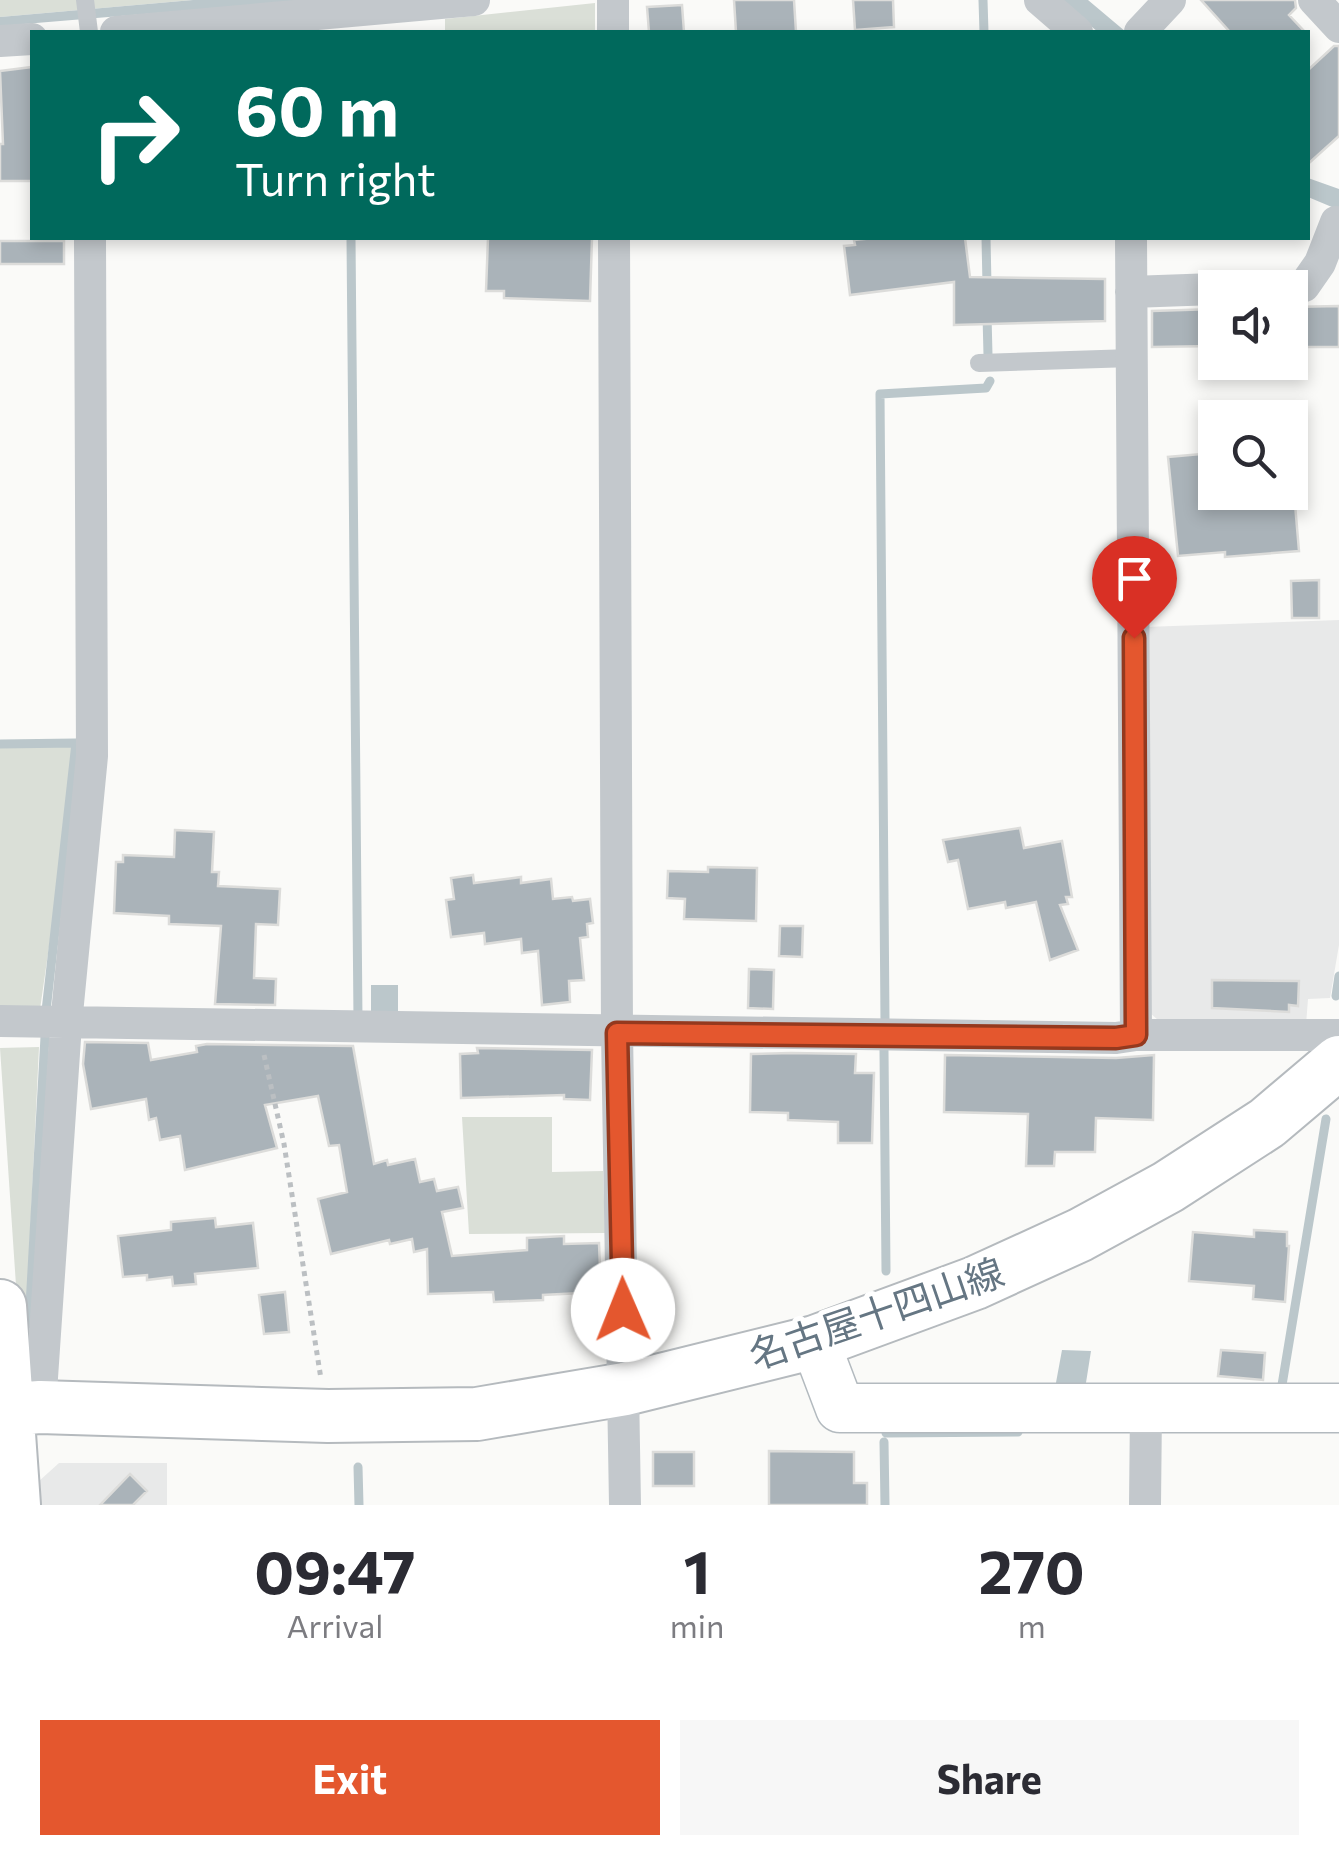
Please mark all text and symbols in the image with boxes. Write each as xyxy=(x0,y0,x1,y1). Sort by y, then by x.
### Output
text: 60 m xyxy=(235,65,399,150)
icon: right xyxy=(70,70,200,200)
text: Turn right xyxy=(235,150,436,205)
map controls xyxy=(1198,270,1308,510)
button: sound xyxy=(1198,270,1308,380)
button: search xyxy=(1198,400,1308,510)
pin xyxy=(1092,536,1177,639)
icon: arrive xyxy=(1107,551,1162,606)
street label: 名古屋十四山線 xyxy=(743,1246,1009,1378)
position arrow xyxy=(571,1258,675,1362)
text: 09:47 xyxy=(254,1533,416,1606)
text: 1 xyxy=(683,1533,711,1606)
text: 270 xyxy=(978,1533,1085,1606)
text: Arrival xyxy=(286,1605,383,1645)
text: min xyxy=(670,1605,724,1645)
text: m xyxy=(1018,1605,1046,1645)
button: Exit xyxy=(40,1720,660,1835)
button: Share xyxy=(680,1720,1299,1835)

